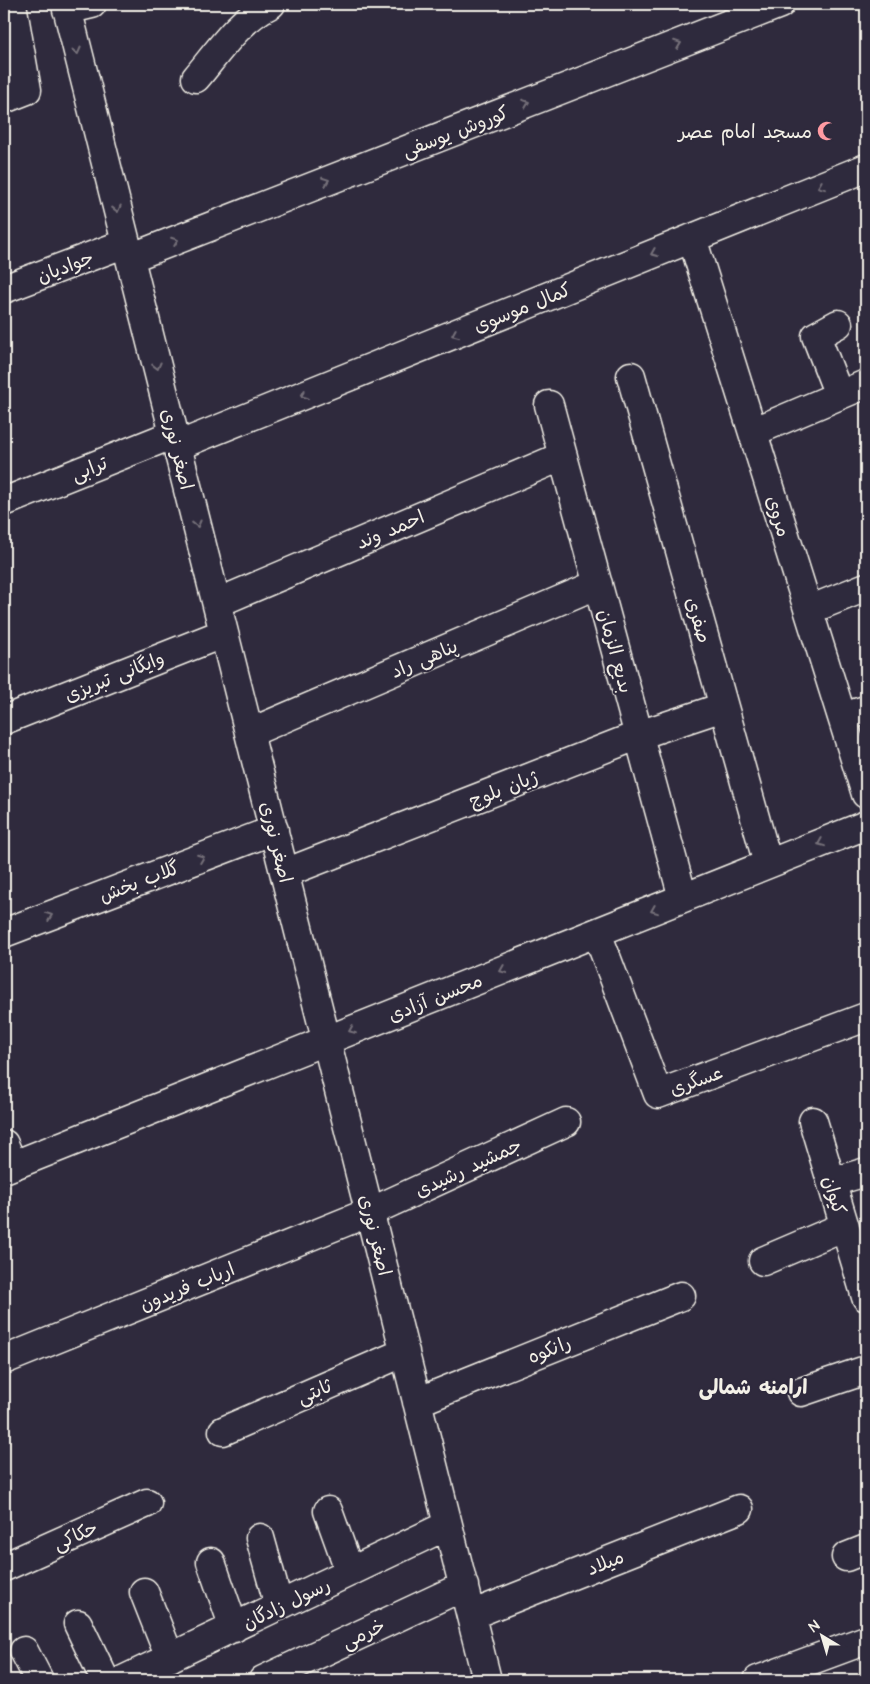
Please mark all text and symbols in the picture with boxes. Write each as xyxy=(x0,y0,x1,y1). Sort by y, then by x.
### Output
one-way arrow xyxy=(673,40,682,50)
one-way arrow xyxy=(72,47,82,55)
one-way arrow xyxy=(522,99,530,109)
street label: کوروش یوسفی xyxy=(398,100,513,165)
place label: مسجد امام عصر xyxy=(676,119,812,146)
mosque icon: مسجد امام عصر xyxy=(816,120,838,142)
one-way arrow xyxy=(321,177,330,187)
one-way arrow xyxy=(817,180,826,190)
one-way arrow xyxy=(111,204,122,213)
one-way arrow xyxy=(170,236,179,247)
street label: جوادیان xyxy=(33,244,98,291)
one-way arrow xyxy=(650,247,659,258)
street label: کمال موسوی xyxy=(470,277,575,340)
one-way arrow xyxy=(451,328,460,338)
one-way arrow xyxy=(151,362,162,371)
one-way arrow xyxy=(300,389,309,399)
street label: اصغر نوری xyxy=(153,406,200,493)
street label: ترابی xyxy=(67,450,112,489)
street label: مروی xyxy=(758,492,797,541)
street label: احمد وند xyxy=(352,504,429,557)
one-way arrow xyxy=(191,519,201,527)
street label: صفری xyxy=(678,594,717,647)
street label: بدیع الزمان xyxy=(590,606,639,696)
street label: پناهی راد xyxy=(387,633,462,686)
street label: وایگانی تبریزی xyxy=(61,645,169,710)
street label: ژیان بلوچ xyxy=(465,764,542,815)
street label: اصغر نوری xyxy=(252,799,299,886)
one-way arrow xyxy=(817,837,826,847)
one-way arrow xyxy=(196,853,205,864)
street label: گلاب بخش xyxy=(95,855,184,910)
one-way arrow xyxy=(650,904,659,914)
one-way arrow xyxy=(44,911,53,922)
one-way arrow xyxy=(499,964,508,974)
street label: محسن آزادی xyxy=(384,967,487,1030)
one-way arrow xyxy=(348,1024,357,1034)
street label: عسگری xyxy=(666,1059,727,1104)
street label: جمشید رشیدی xyxy=(411,1132,527,1205)
street label: کیوان xyxy=(815,1173,852,1218)
street label: اصغر نوری xyxy=(351,1192,398,1279)
street label: ارباب فریدون xyxy=(136,1256,239,1319)
street label: رانکوه xyxy=(524,1330,575,1371)
street label: ثابتی xyxy=(293,1373,336,1412)
district label: ارامنه شمالی xyxy=(699,1374,807,1402)
street label: حکاکی xyxy=(49,1515,102,1558)
street label: میلاد xyxy=(583,1544,628,1583)
street label: رسول زادگان xyxy=(238,1572,335,1637)
north arrow xyxy=(798,1612,848,1662)
street label: خرمی xyxy=(337,1613,390,1656)
text: N xyxy=(805,1616,824,1637)

